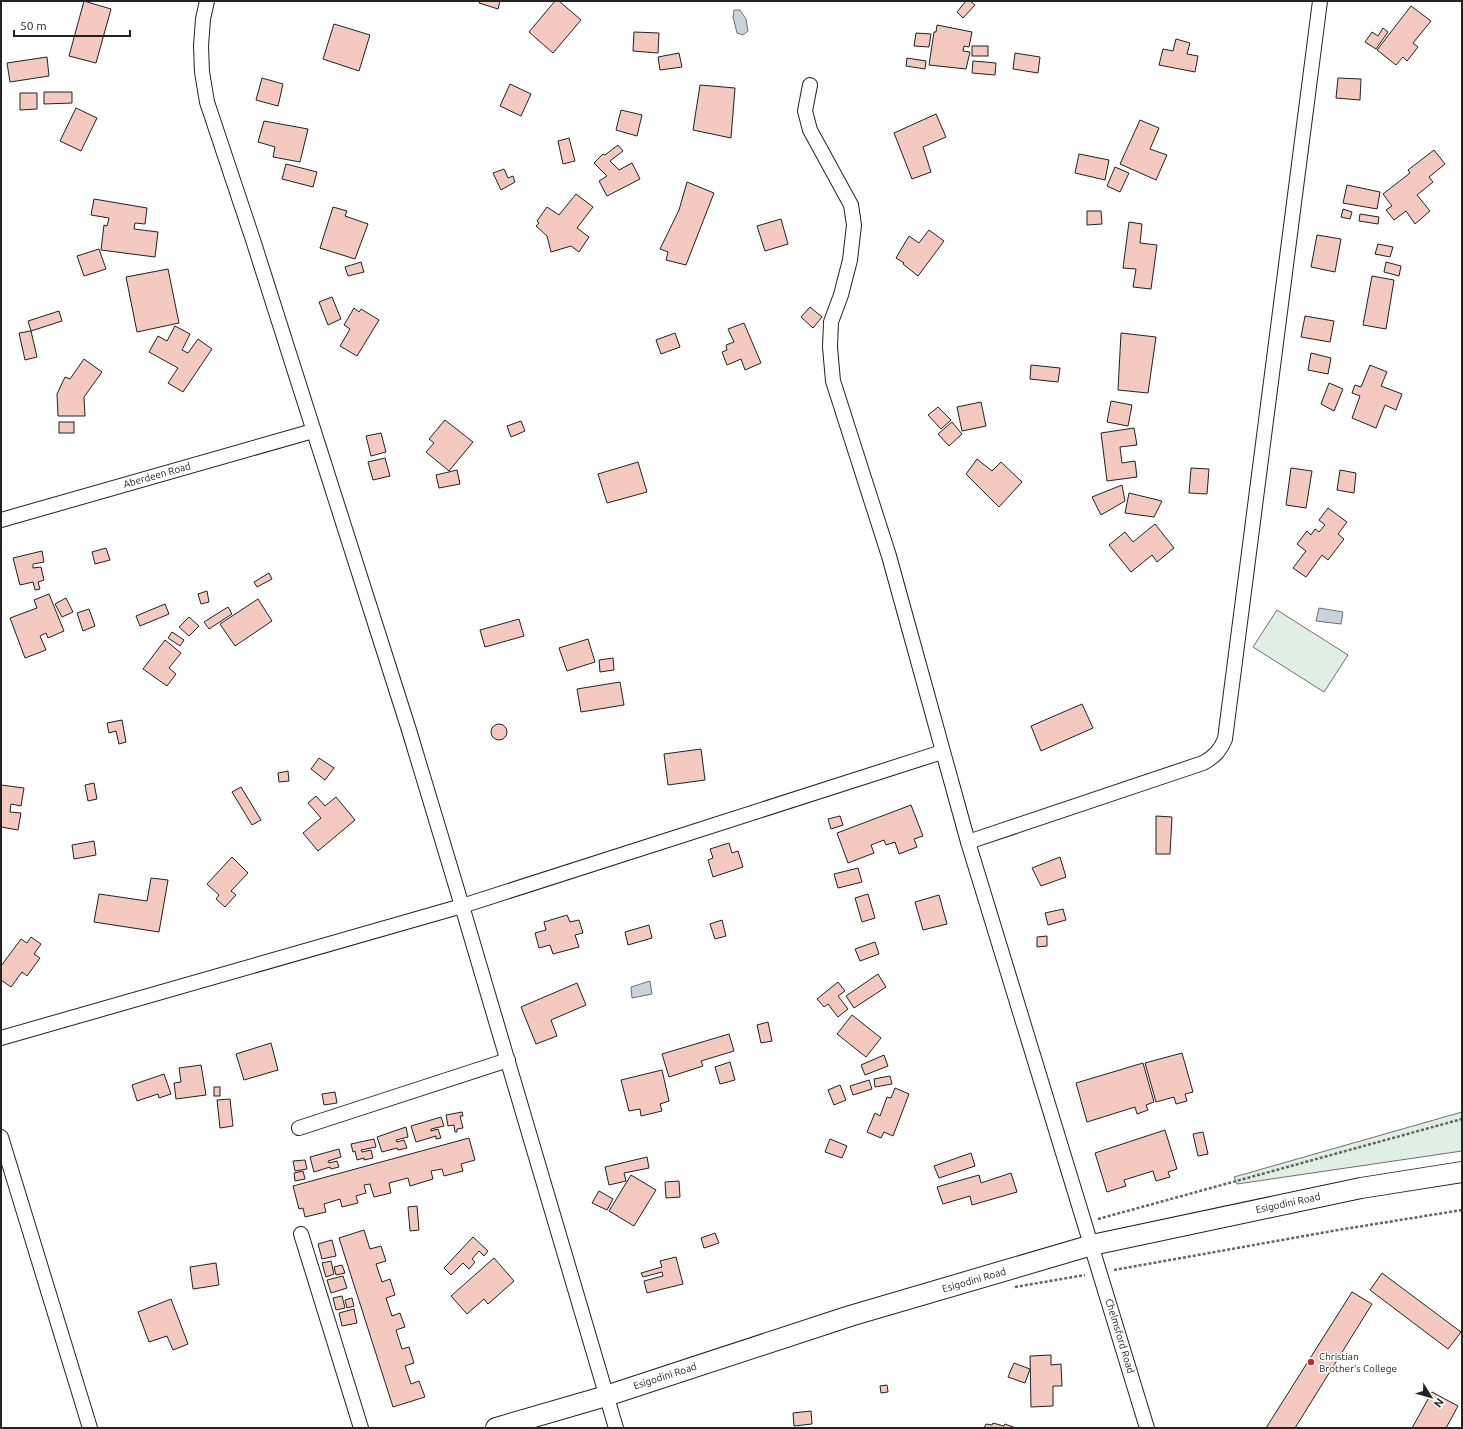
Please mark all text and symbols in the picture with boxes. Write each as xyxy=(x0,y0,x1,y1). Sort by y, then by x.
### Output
scale bar xyxy=(14,12,130,38)
text: 50 m xyxy=(20,19,47,32)
street label: Aberdeen Road xyxy=(122,460,192,490)
street label: Esigodini Road xyxy=(1255,1191,1321,1215)
street label: Esigodini Road xyxy=(941,1266,1007,1294)
street label: Chelmsford Road xyxy=(1103,1297,1137,1375)
place label: Christian Brother's College xyxy=(1319,1351,1397,1374)
marker: Christian Brother's College xyxy=(1306,1357,1316,1367)
street label: Esigodini Road xyxy=(632,1361,698,1391)
north arrow xyxy=(1411,1377,1451,1417)
text: N xyxy=(1432,1396,1446,1410)

